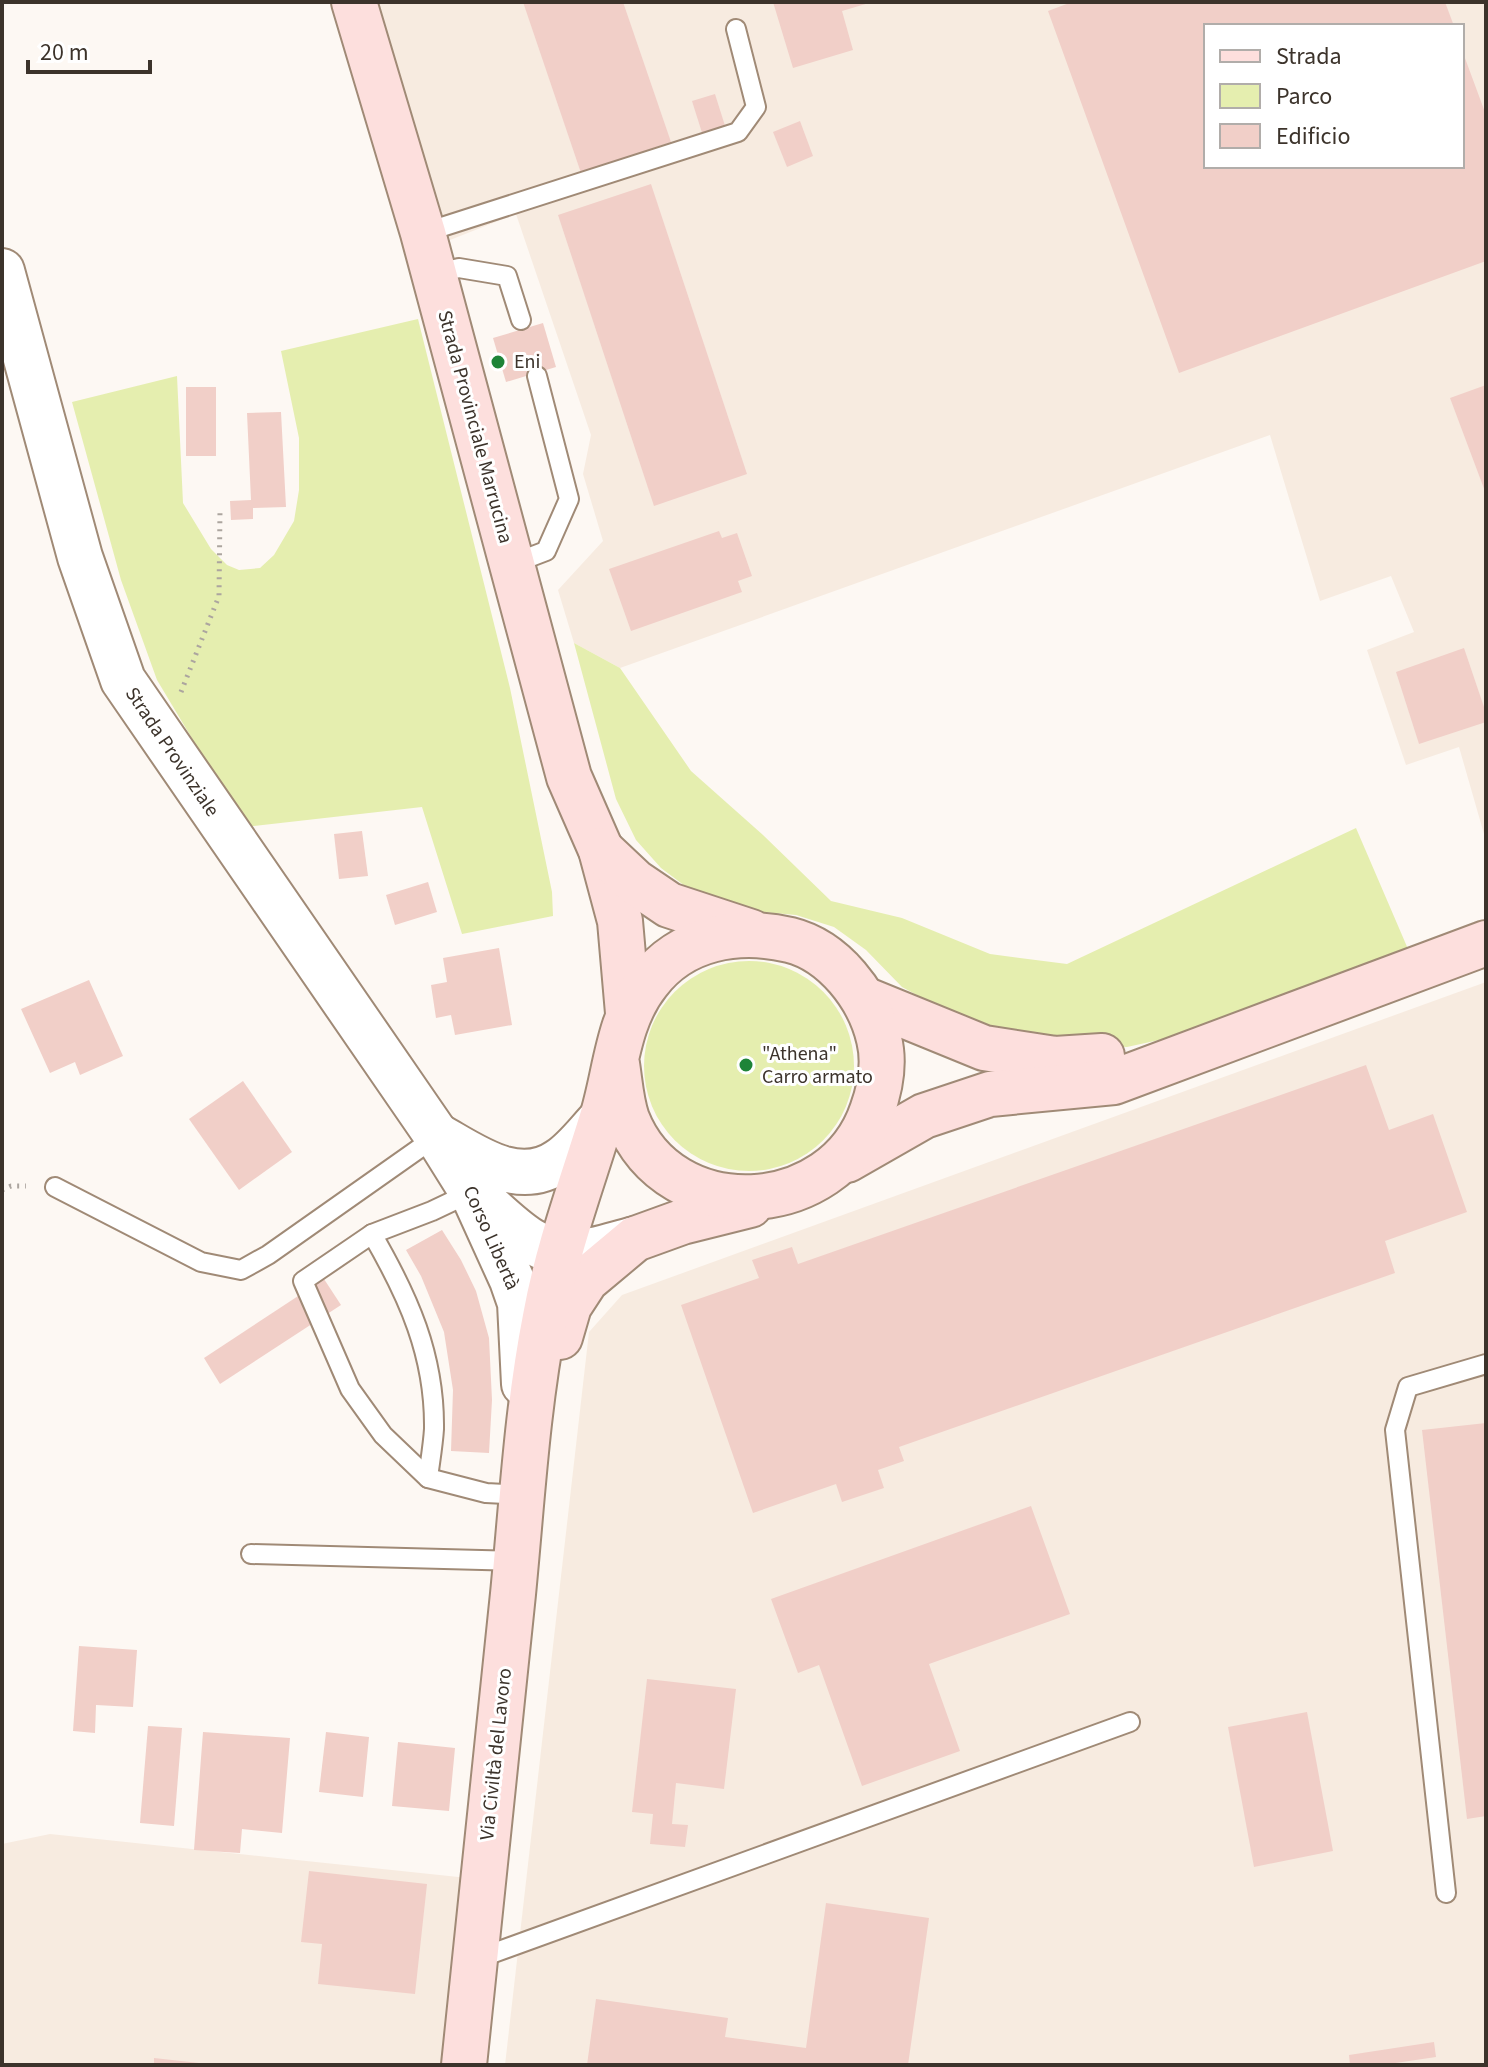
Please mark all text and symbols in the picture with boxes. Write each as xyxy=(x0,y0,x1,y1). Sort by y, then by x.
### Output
scale bar xyxy=(28,24,150,74)
legend xyxy=(1204,24,1464,168)
text: 20 m xyxy=(40,35,89,70)
text: Strada xyxy=(1276,39,1342,74)
text: Parco xyxy=(1276,79,1332,114)
text: Edificio xyxy=(1276,119,1350,154)
street label: Strada Provinciale Marrucina xyxy=(430,307,520,547)
place label: Eni xyxy=(514,348,540,376)
marker: Eni xyxy=(489,353,507,371)
street label: Strada Provinziale xyxy=(118,681,226,823)
place label: "Athena" Carro armato xyxy=(762,1040,873,1091)
marker: "Athena" Carro armato xyxy=(737,1056,755,1074)
street label: Corso Libertà xyxy=(456,1181,526,1295)
street label: Via Civiltà del Lavoro xyxy=(473,1666,519,1842)

